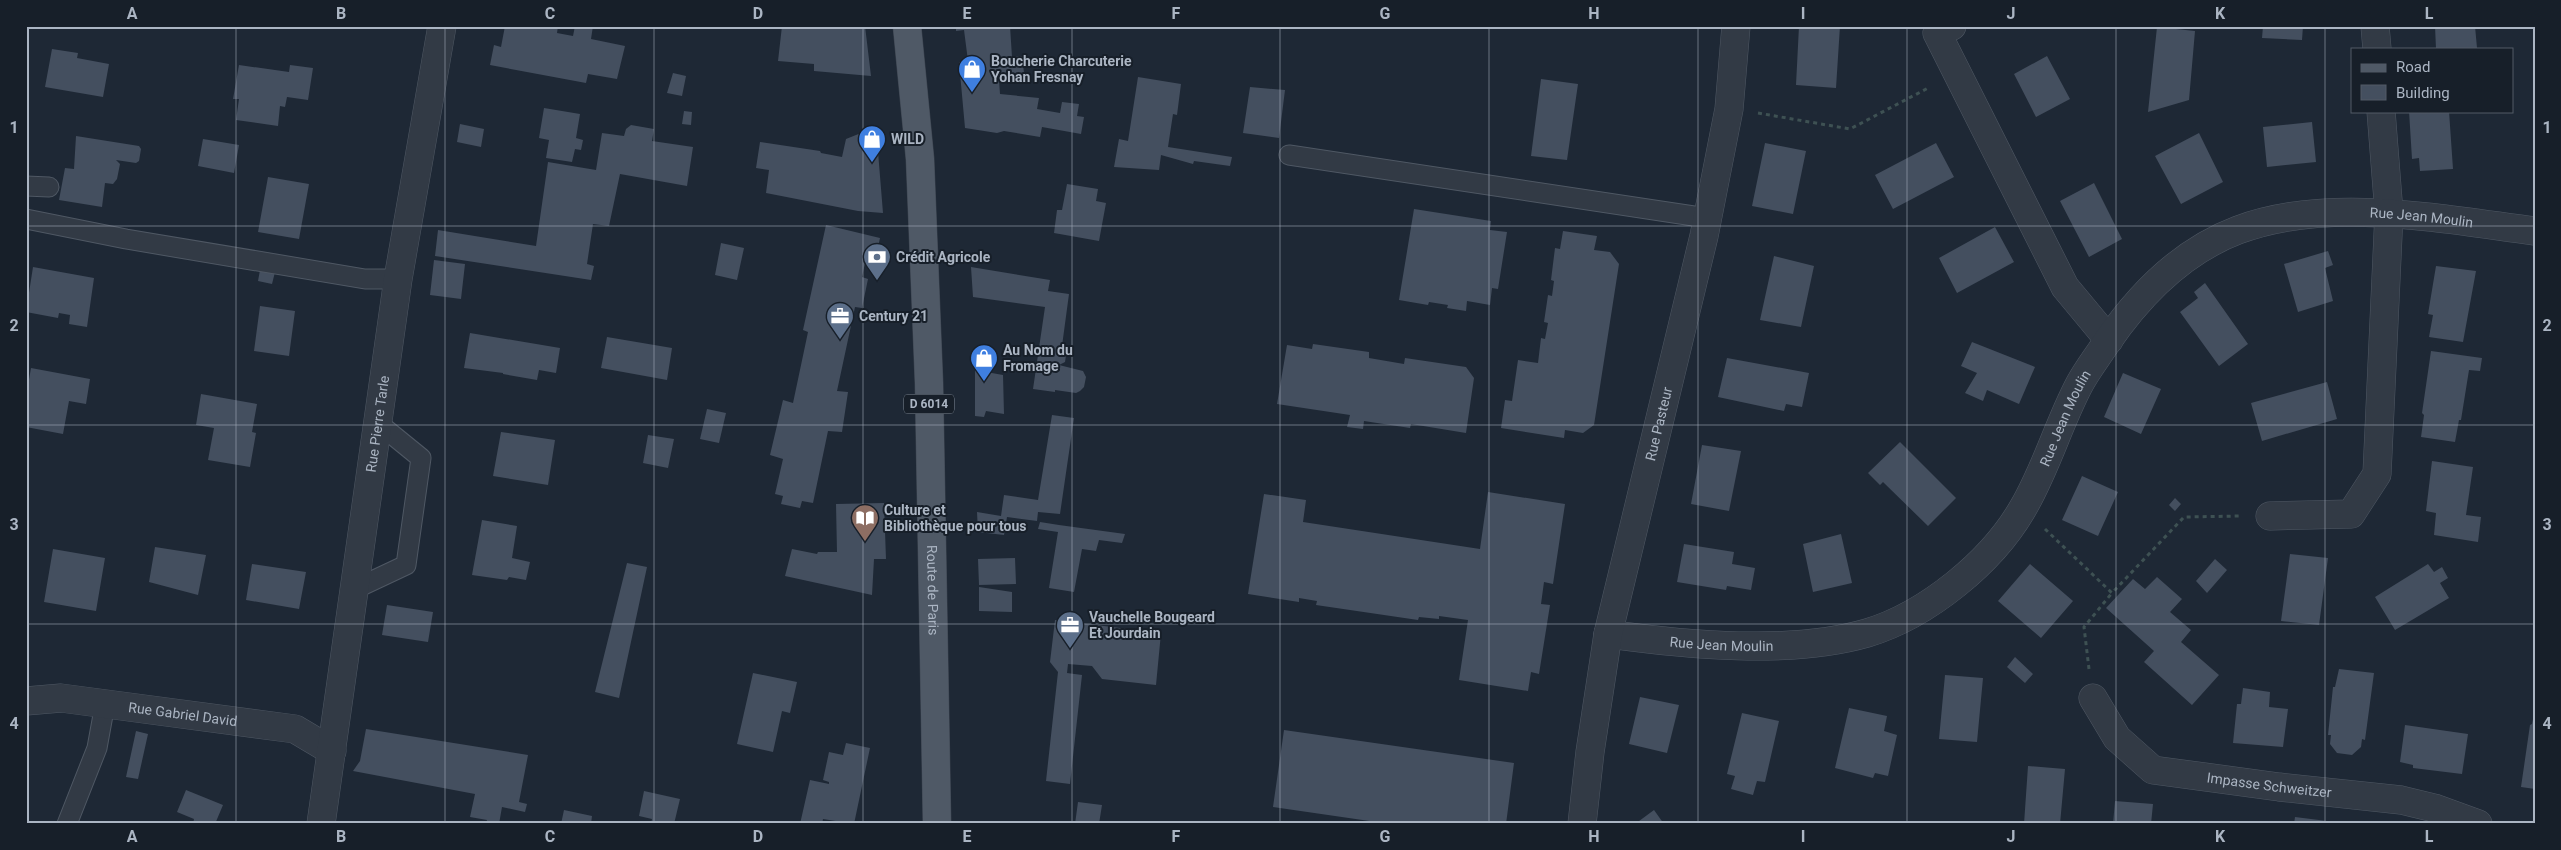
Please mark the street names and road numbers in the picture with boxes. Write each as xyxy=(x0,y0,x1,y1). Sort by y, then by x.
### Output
street label: Rue Jean Moulin xyxy=(2369,205,2474,230)
street label: Rue Jean Moulin xyxy=(2037,367,2094,469)
street label: Rue Pierre Tarle xyxy=(363,374,392,474)
street label: Rue Pasteur xyxy=(1642,385,1675,462)
road number: D 6014 xyxy=(904,394,954,414)
street label: Route de Paris xyxy=(924,545,942,636)
street label: Rue Jean Moulin xyxy=(1669,633,1773,654)
street label: Rue Gabriel David xyxy=(127,699,238,729)
street label: Impasse Schweitzer xyxy=(2206,769,2333,801)

